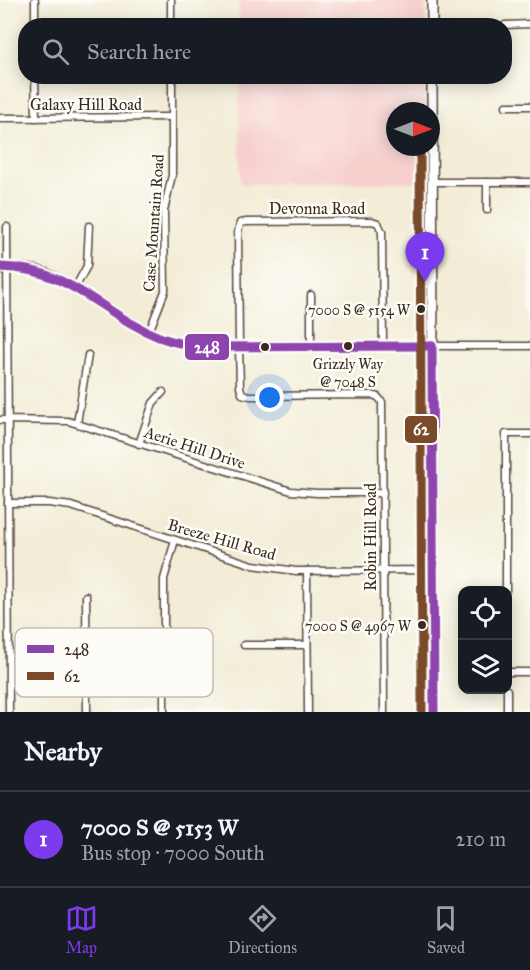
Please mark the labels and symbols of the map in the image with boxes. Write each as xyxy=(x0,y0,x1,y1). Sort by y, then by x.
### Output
street label: Galaxy Hill Road xyxy=(30,95,142,114)
north arrow xyxy=(386,102,440,156)
street label: Case Mountain Road xyxy=(139,153,168,293)
street label: Devonna Road xyxy=(269,199,365,218)
pin: 1 xyxy=(406,232,444,282)
place label: 7000 S @ 5154 W xyxy=(308,302,411,319)
marker: 7000 S @ 5154 W xyxy=(415,303,427,315)
line badge: 248 xyxy=(184,333,230,361)
text: 248 xyxy=(194,338,220,358)
marker: Grizzly Way @ 7048 S xyxy=(342,340,354,352)
unlabelled marker xyxy=(259,341,271,353)
place label: Grizzly Way @ 7048 S xyxy=(313,356,384,391)
your location xyxy=(255,383,284,412)
line badge: 62 xyxy=(404,415,438,444)
text: 62 xyxy=(413,420,430,439)
street label: Aerie Hill Drive xyxy=(141,422,248,473)
street label: Robin Hill Road xyxy=(361,483,380,591)
street label: Breeze Hill Road xyxy=(166,515,278,564)
place label: 7000 S @ 4967 W xyxy=(305,618,412,635)
marker: 7000 S @ 4967 W xyxy=(416,619,428,631)
legend xyxy=(15,628,213,697)
text: 248 xyxy=(64,640,89,659)
text: 62 xyxy=(64,667,80,686)

